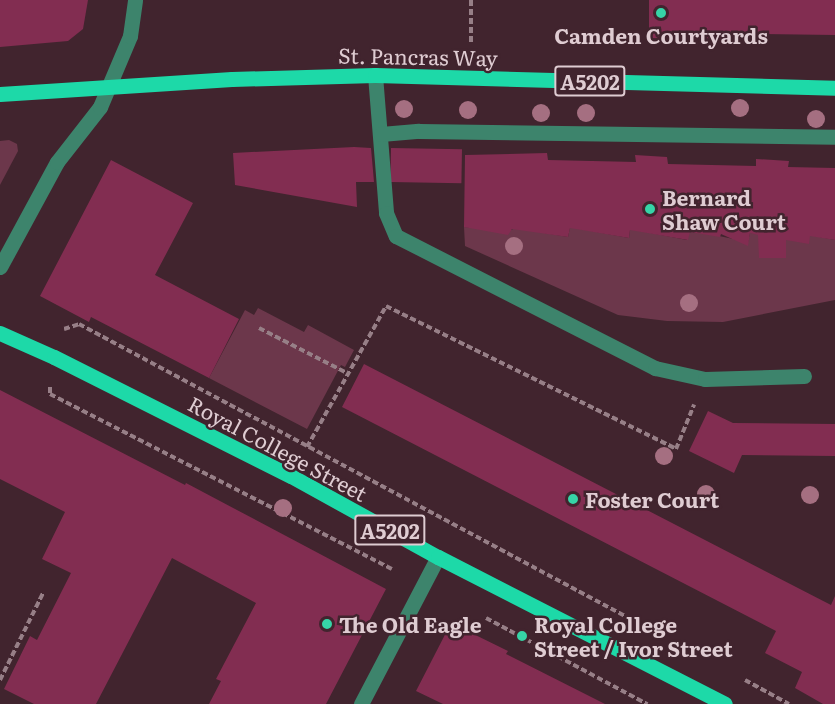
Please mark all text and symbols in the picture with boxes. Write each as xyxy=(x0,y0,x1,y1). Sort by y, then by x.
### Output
marker: Camden Courtyards xyxy=(654,6,668,20)
place label: Camden Courtyards xyxy=(554,22,768,48)
street label: St. Pancras Way xyxy=(338,42,498,70)
road number: A5202 xyxy=(554,64,626,98)
place label: Bernard Shaw Court xyxy=(662,184,786,234)
marker: Bernard Shaw Court xyxy=(643,202,657,216)
street label: Royal College Street xyxy=(184,390,372,506)
place label: Foster Court xyxy=(585,486,719,512)
marker: Foster Court xyxy=(566,492,580,506)
road number: A5202 xyxy=(354,513,426,547)
place label: The Old Eagle xyxy=(339,611,482,637)
place label: Royal College Street / Ivor Street xyxy=(534,611,733,661)
marker: The Old Eagle xyxy=(320,617,334,631)
marker: Royal College Street / Ivor Street xyxy=(515,629,529,643)

